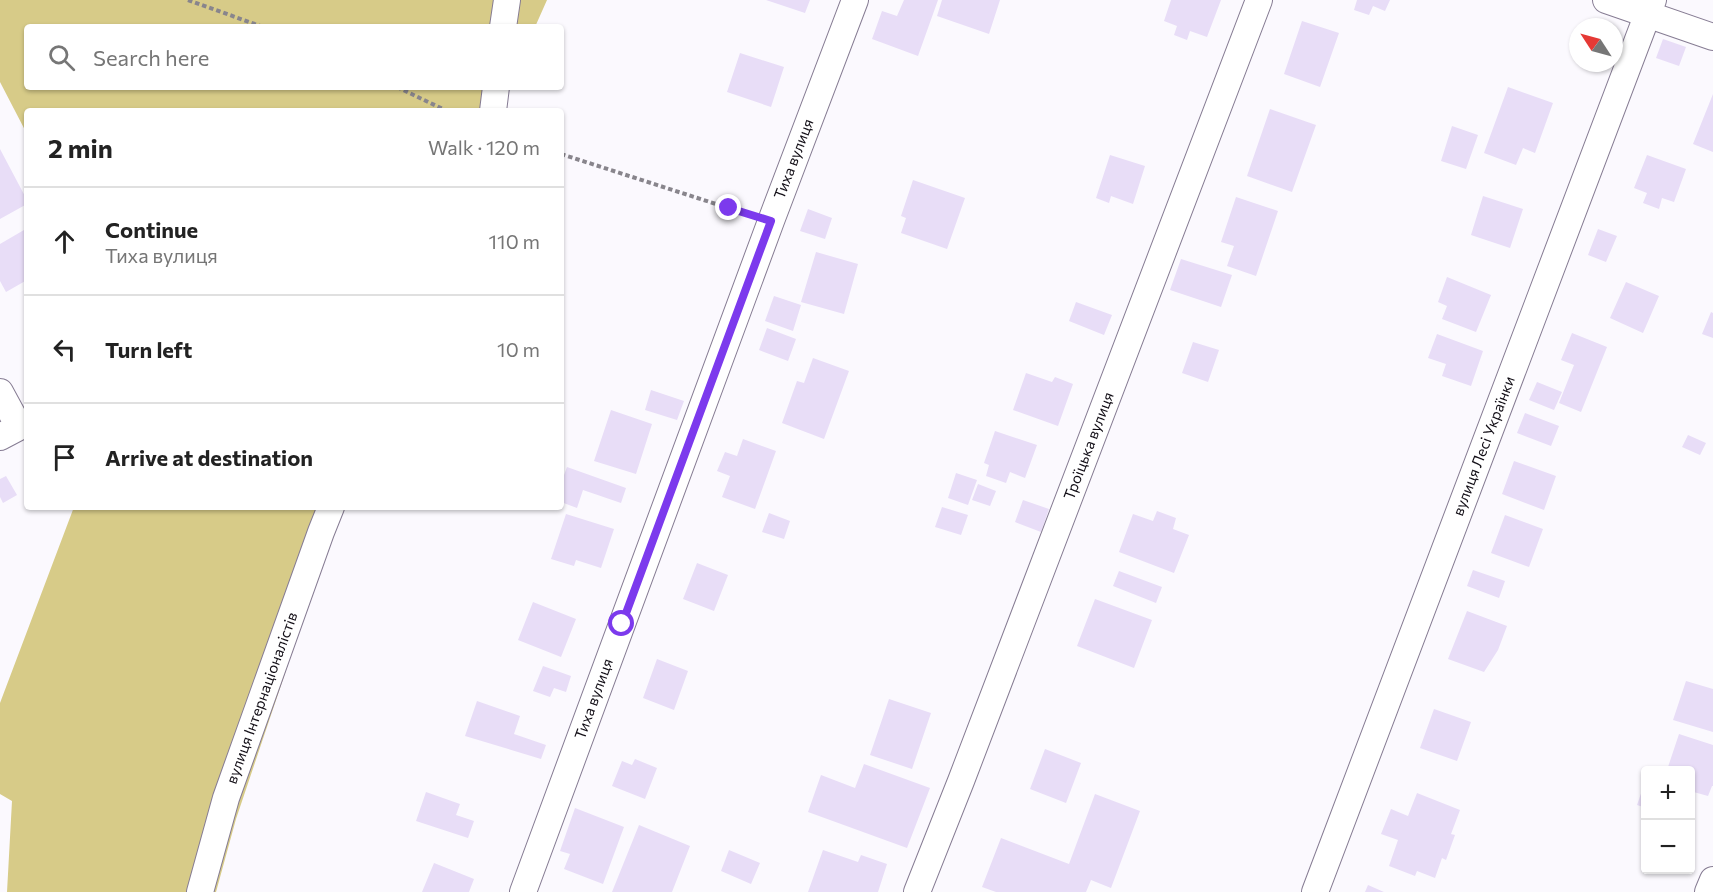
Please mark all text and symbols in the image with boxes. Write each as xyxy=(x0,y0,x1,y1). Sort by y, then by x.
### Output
north arrow xyxy=(1569,18,1623,72)
search box xyxy=(24,24,564,90)
icon: search xyxy=(45,41,78,74)
text: Search here xyxy=(93,44,209,71)
street label: Тиха вулиця xyxy=(769,116,817,201)
text: 2 min xyxy=(48,132,113,163)
text: Walk · 120 m xyxy=(428,135,540,159)
route end xyxy=(715,194,741,220)
text: Continue xyxy=(105,216,198,243)
icon: ahead xyxy=(48,225,81,258)
text: 110 m xyxy=(489,229,540,253)
text: Тиха вулиця xyxy=(105,243,218,267)
icon: left xyxy=(48,333,81,366)
text: Turn left xyxy=(105,336,192,363)
text: 10 m xyxy=(497,337,540,361)
street label: вулиця Лесі Українки xyxy=(1448,373,1518,518)
street label: Троїцька вулиця xyxy=(1059,389,1117,502)
icon: arrive xyxy=(48,441,81,474)
text: Arrive at destination xyxy=(105,444,313,471)
street label: вулиця Інтернаціоналістів xyxy=(222,609,301,786)
route start xyxy=(608,610,634,636)
street label: Тиха вулиця xyxy=(570,656,616,742)
map controls xyxy=(1641,766,1695,874)
button: + xyxy=(1641,766,1695,820)
button: − xyxy=(1641,820,1695,874)

